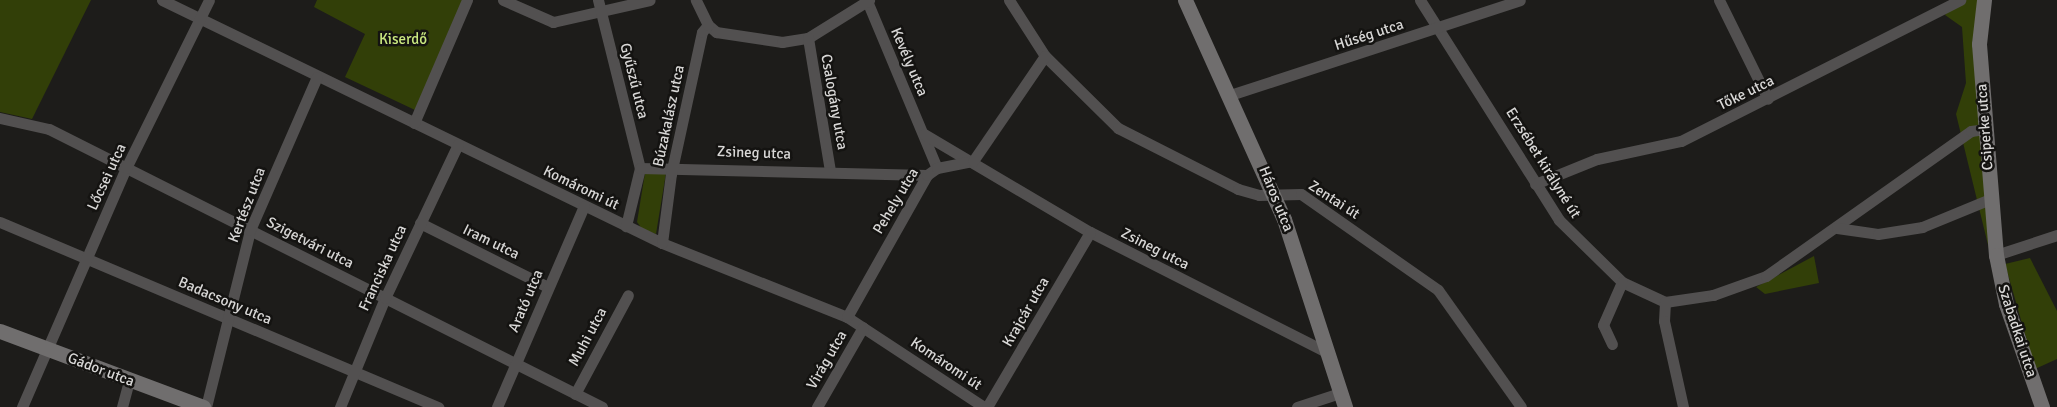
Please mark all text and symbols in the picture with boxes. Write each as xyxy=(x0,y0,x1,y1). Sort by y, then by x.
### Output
street label: Hűség utca xyxy=(1332,15,1406,55)
street label: Kevély utca xyxy=(887,25,931,99)
park label: Kiserdő xyxy=(379,31,427,49)
street label: Gyűszű utca xyxy=(616,41,652,121)
street label: Csalogány utca xyxy=(817,53,851,151)
street label: Búzakalász utca xyxy=(649,64,689,168)
street label: Tőke utca xyxy=(1715,72,1777,114)
street label: Csiperke utca xyxy=(1973,83,1997,171)
street label: Erzsébet királyné út xyxy=(1502,104,1584,222)
street label: Lőcsei utca xyxy=(84,141,130,213)
street label: Zsineg utca xyxy=(717,143,791,163)
street label: Komáromi út xyxy=(540,162,622,214)
street label: Háros utca xyxy=(1255,164,1297,234)
street label: Kertész utca xyxy=(224,165,270,245)
street label: Pehely utca xyxy=(869,165,923,237)
street label: Zentai út xyxy=(1305,177,1363,223)
street label: Szigetvári utca xyxy=(263,213,357,273)
street label: Iram utca xyxy=(460,221,522,263)
street label: Franciska utca xyxy=(355,222,411,314)
street label: Zsineg utca xyxy=(1118,224,1192,274)
street label: Arató utca xyxy=(505,267,547,335)
street label: Badacsony utca xyxy=(176,273,274,329)
street label: Krajcár utca xyxy=(999,274,1053,350)
street label: Szabadkai utca xyxy=(1994,282,2040,380)
street label: Muhi utca xyxy=(565,305,611,369)
street label: Virág utca xyxy=(803,327,851,393)
street label: Komáromi út xyxy=(907,334,985,394)
street label: Gádor utca xyxy=(65,349,137,391)

